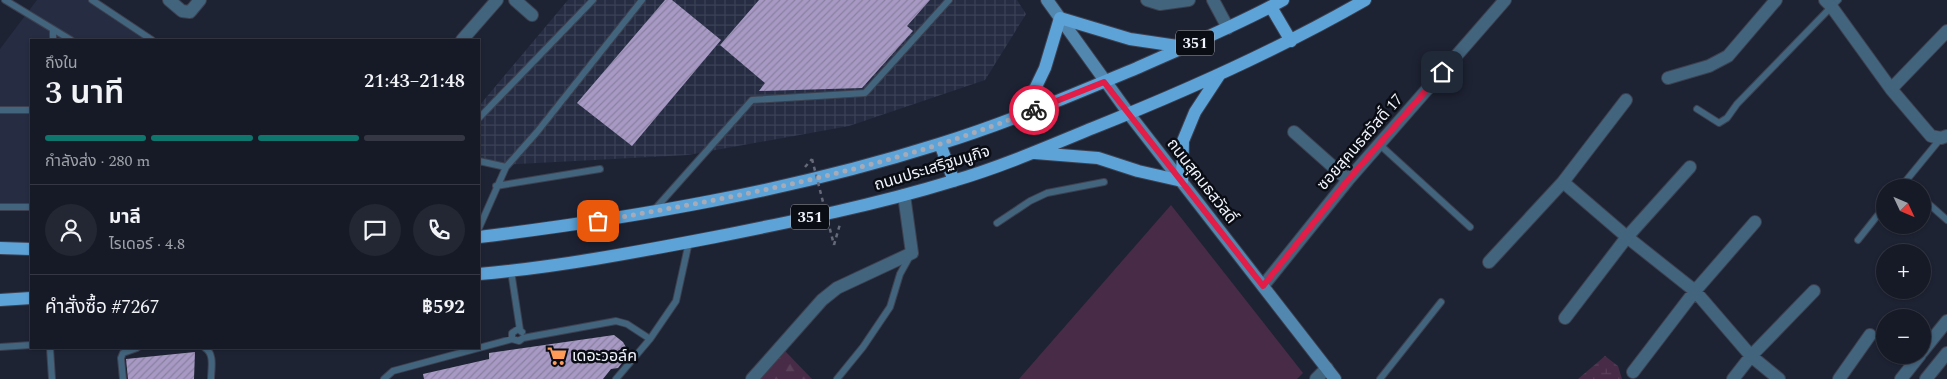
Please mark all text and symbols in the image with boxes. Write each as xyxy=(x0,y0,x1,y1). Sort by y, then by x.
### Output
road number: 351 xyxy=(1176,30,1214,56)
text: ถึงใน xyxy=(45,51,78,75)
pin xyxy=(1421,51,1463,93)
icon: home xyxy=(1428,58,1456,86)
text: 21:43–21:48 xyxy=(364,67,465,96)
text: 3 นาที xyxy=(45,69,124,118)
courier xyxy=(1009,85,1059,135)
street label: ซอยสุคนธสวัสดิ์ 17 xyxy=(1311,88,1409,196)
icon: bike xyxy=(1020,96,1048,124)
street label: ถนนสุคนธสวัสดิ์ xyxy=(1161,133,1243,229)
street label: ถนนประเสริฐมนูกิจ xyxy=(871,139,993,197)
text: กำลังส่ง · 280 m xyxy=(45,149,150,173)
north arrow xyxy=(1876,179,1931,234)
map controls xyxy=(1876,179,1931,364)
pin xyxy=(577,200,619,242)
text: มาลี xyxy=(109,203,141,232)
button: person xyxy=(45,204,97,256)
button: chat xyxy=(349,204,401,256)
button: phone xyxy=(413,204,465,256)
road number: 351 xyxy=(791,204,829,230)
icon: bag xyxy=(584,207,612,235)
text: ไรเดอร์ · 4.8 xyxy=(109,232,185,256)
button: + xyxy=(1876,244,1931,299)
text: คำสั่งซื้อ #7267 xyxy=(45,293,159,322)
text: ฿592 xyxy=(422,293,465,322)
button: − xyxy=(1876,309,1931,364)
place label: เดอะวอล์ค xyxy=(572,344,637,368)
supermarket icon: เดอะวอล์ค xyxy=(546,345,568,367)

